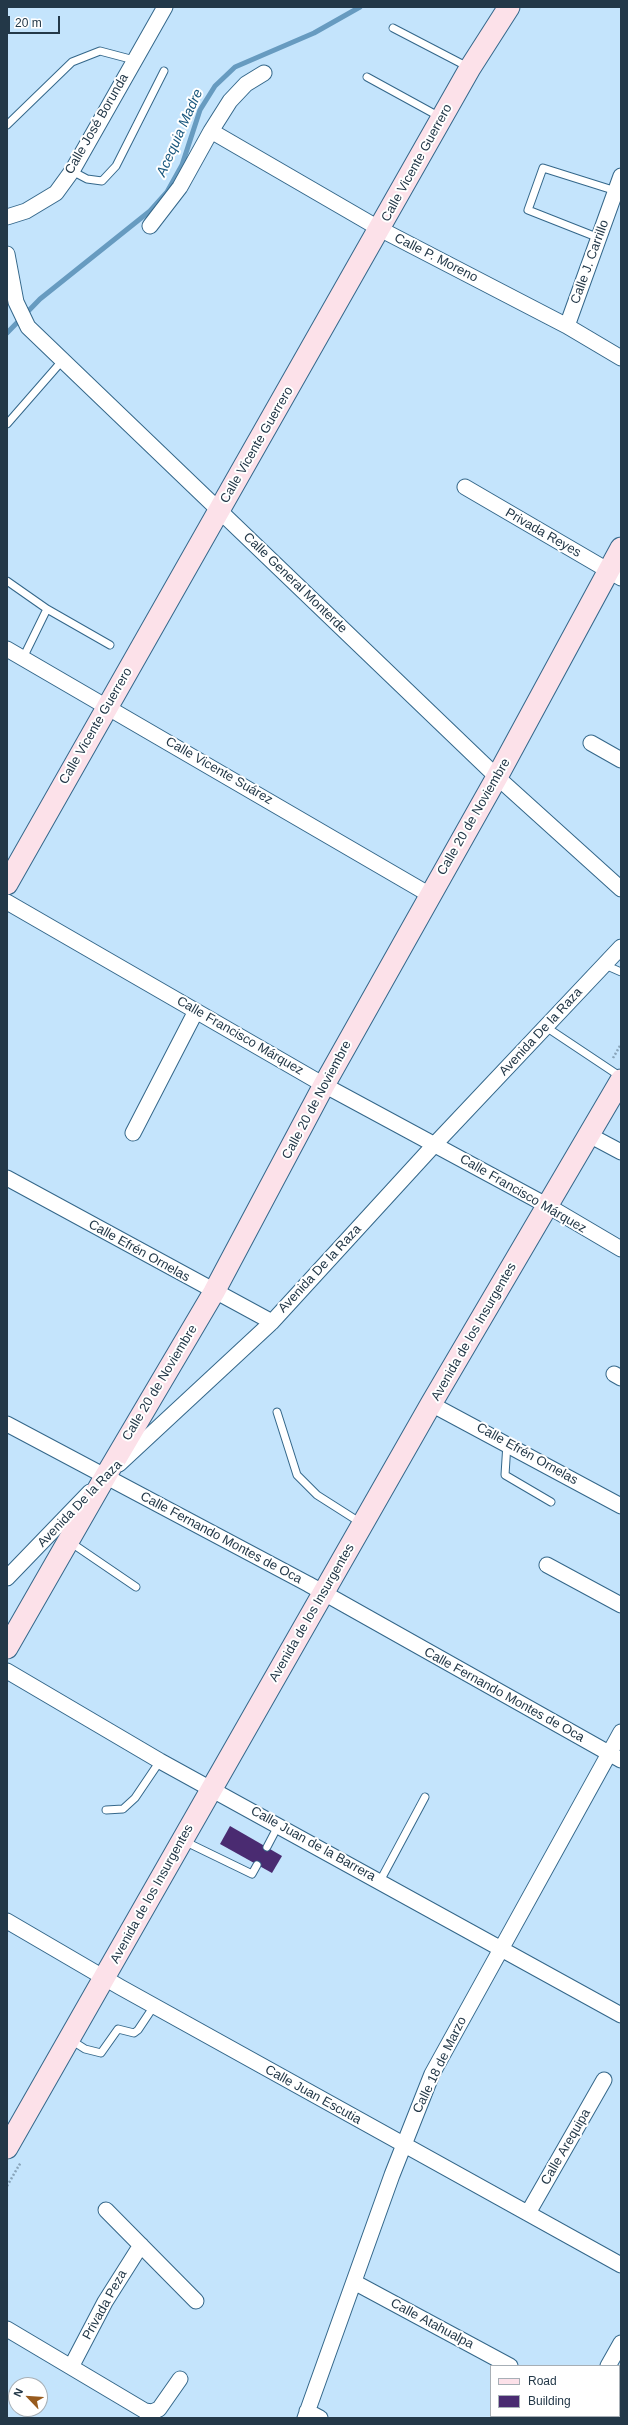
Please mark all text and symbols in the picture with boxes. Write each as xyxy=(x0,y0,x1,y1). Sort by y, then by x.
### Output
scale bar xyxy=(10,8,62,34)
text: 20 m xyxy=(15,16,42,30)
street label: Calle José Borunda xyxy=(62,71,132,177)
water label: Acequia Madre xyxy=(153,87,207,179)
street label: Calle Vicente Guerrero xyxy=(378,101,456,225)
street label: Calle J. Carrillo xyxy=(568,218,612,306)
street label: Calle P. Moreno xyxy=(392,230,480,286)
street label: Calle Vicente Guerrero xyxy=(217,384,297,506)
street label: Privada Reyes xyxy=(502,505,584,561)
street label: Calle General Monterde xyxy=(240,529,350,637)
street label: Calle Vicente Guerrero xyxy=(56,665,136,787)
street label: Calle Vicente Suárez xyxy=(163,734,275,808)
street label: Calle 20 de Noviembre xyxy=(434,756,514,878)
street label: Avenida De la Raza xyxy=(496,985,586,1079)
street label: Calle Francisco Márquez xyxy=(174,993,306,1079)
street label: Calle 20 de Noviembre xyxy=(279,1038,355,1162)
street label: Calle Francisco Márquez xyxy=(457,1151,589,1237)
street label: Calle Efrén Ornelas xyxy=(86,1217,192,1285)
street label: Avenida De la Raza xyxy=(275,1222,365,1316)
street label: Avenida de los Insurgentes xyxy=(428,1260,520,1404)
street label: Calle 20 de Noviembre xyxy=(119,1322,201,1444)
street label: Calle Efrén Ornelas xyxy=(474,1420,580,1488)
street label: Avenida De la Raza xyxy=(35,1457,125,1551)
street label: Calle Fernando Montes de Oca xyxy=(138,1489,304,1587)
street label: Avenida de los Insurgentes xyxy=(266,1541,358,1685)
street label: Calle Fernando Montes de Oca xyxy=(421,1644,587,1746)
street label: Calle Juan de la Barrera xyxy=(248,1803,378,1885)
street label: Avenida de los Insurgentes xyxy=(107,1822,197,1966)
street label: Calle 18 de Marzo xyxy=(410,2014,470,2116)
street label: Calle Juan Escutia xyxy=(262,2062,364,2128)
street label: Calle Arequipa xyxy=(538,2106,594,2188)
street label: Privada Peza xyxy=(79,2267,131,2343)
street label: Calle Atahualpa xyxy=(388,2296,476,2352)
legend xyxy=(490,2365,620,2417)
text: Road xyxy=(528,2374,557,2388)
north arrow xyxy=(8,2377,48,2417)
text: N xyxy=(11,2386,25,2398)
text: Building xyxy=(528,2394,571,2408)

